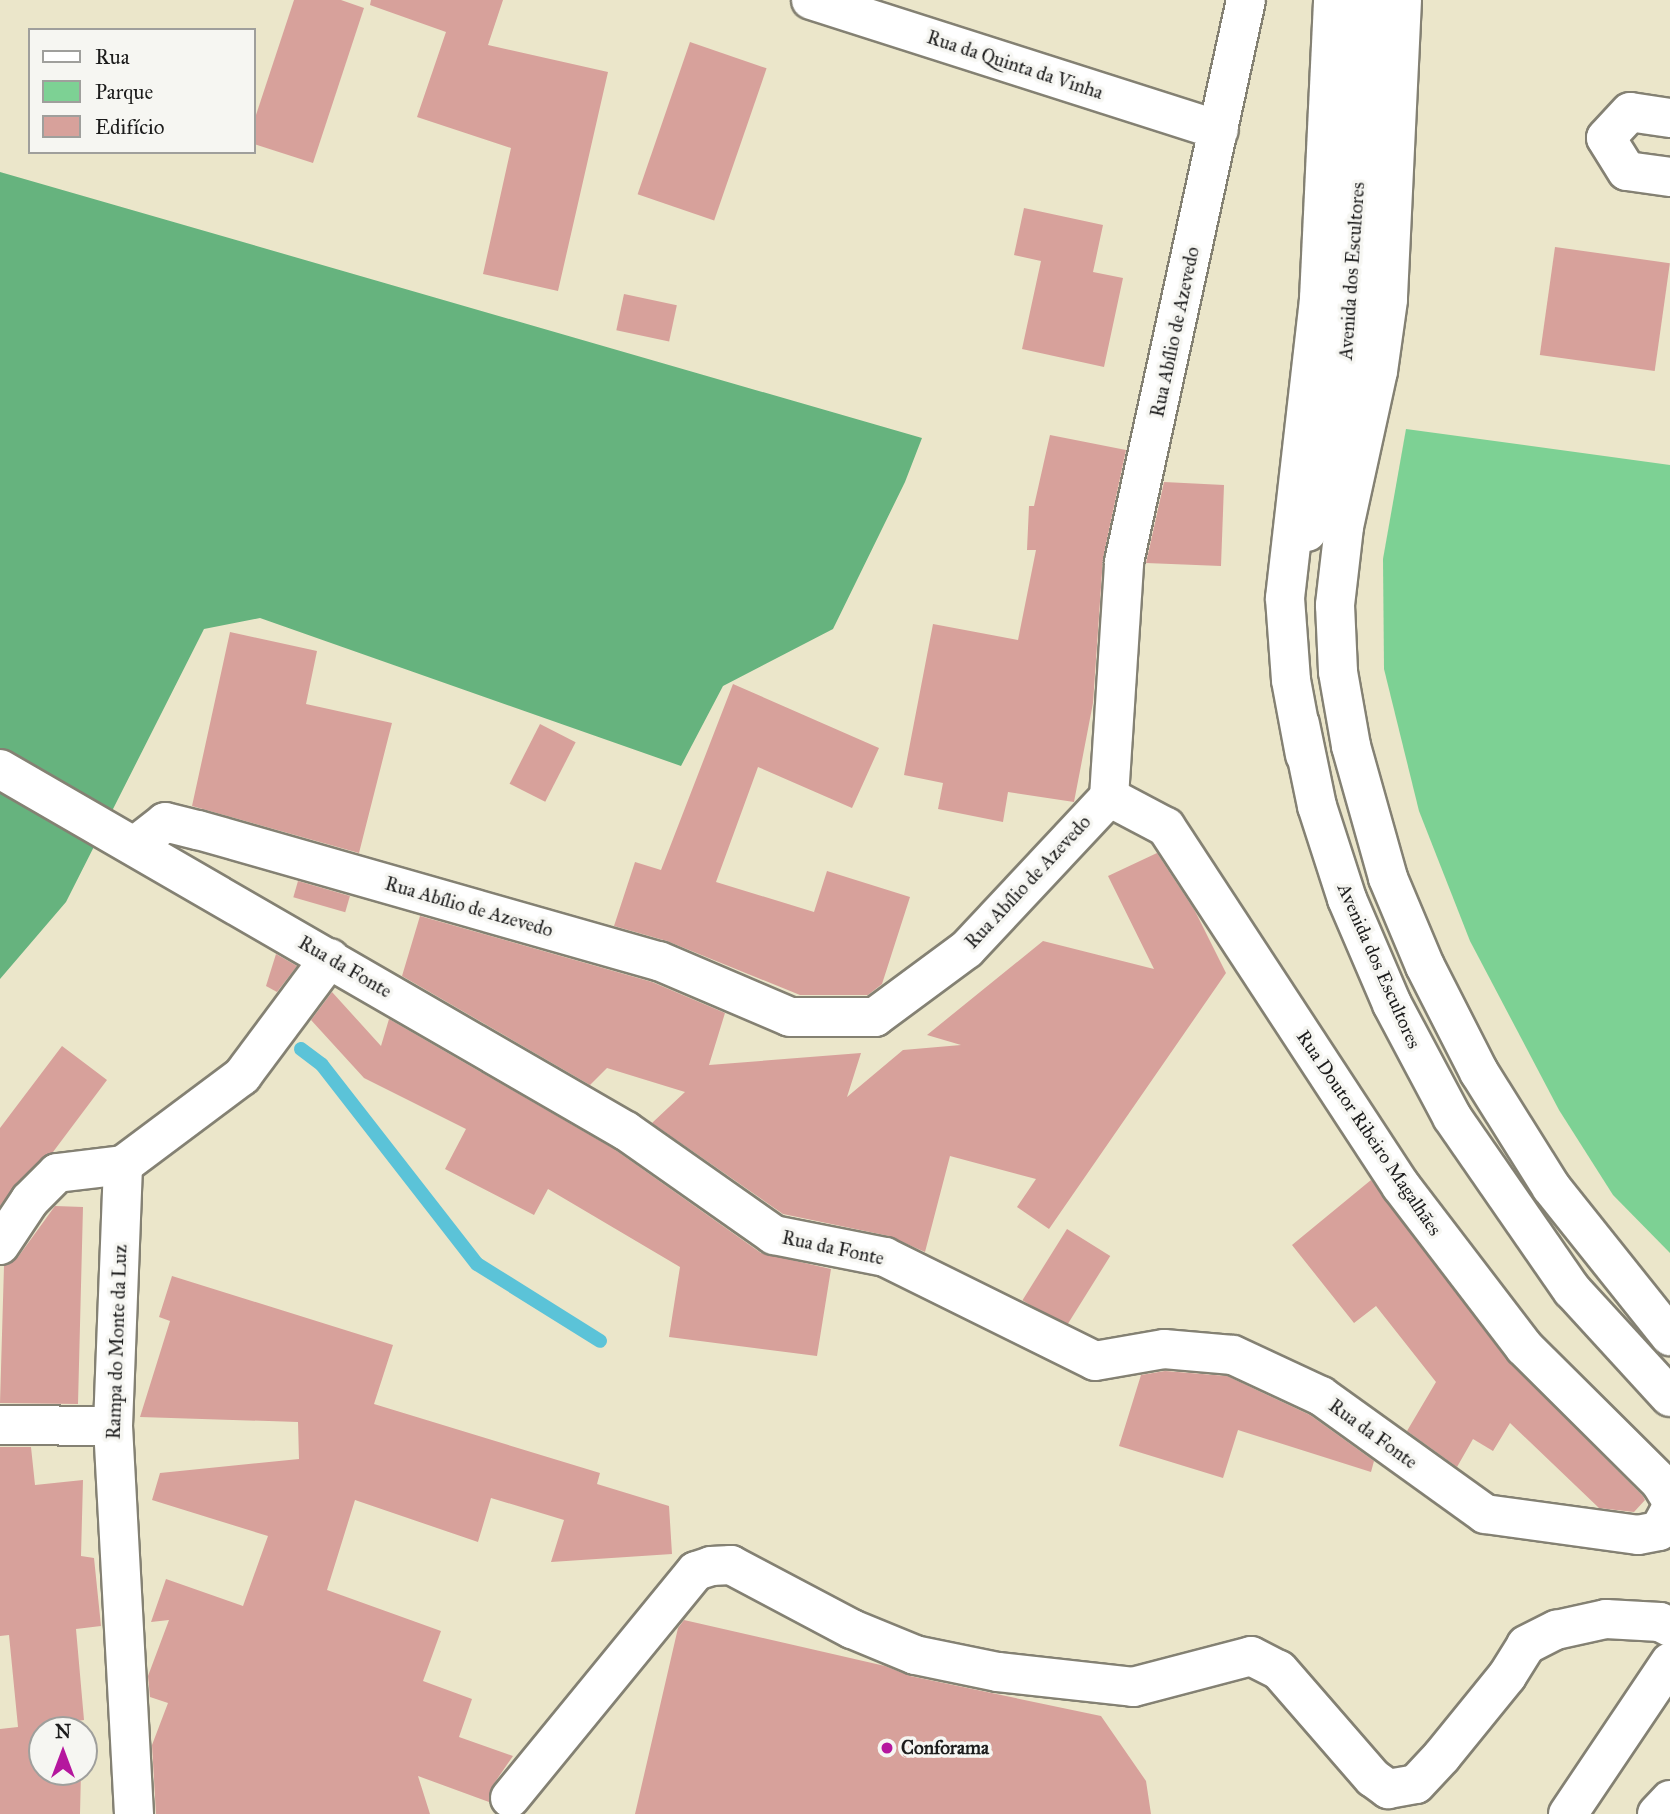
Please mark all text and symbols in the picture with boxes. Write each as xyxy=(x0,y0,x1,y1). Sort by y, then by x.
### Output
street label: Rua da Quinta da Vinha xyxy=(924,26,1106,104)
legend xyxy=(28,28,256,154)
text: Rua xyxy=(95,44,130,70)
text: Parque xyxy=(95,79,153,105)
text: Edifício xyxy=(95,114,164,140)
street label: Avenida dos Escultores xyxy=(1334,181,1370,361)
street label: Rua Abílio de Azevedo xyxy=(1146,245,1204,419)
street label: Rua Abílio de Azevedo xyxy=(960,811,1096,953)
street label: Rua Abílio de Azevedo xyxy=(382,872,556,942)
street label: Avenida dos Escultores xyxy=(1332,880,1426,1052)
street label: Rua da Fonte xyxy=(294,931,396,1003)
street label: Rua Doutor Ribeiro Magalhães xyxy=(1292,1026,1446,1240)
street label: Rua da Fonte xyxy=(780,1226,886,1270)
street label: Rampa do Monte da Luz xyxy=(102,1244,132,1440)
street label: Rua da Fonte xyxy=(1324,1394,1422,1474)
north arrow xyxy=(28,1716,98,1786)
text: N xyxy=(55,1720,71,1743)
place label: Conforama xyxy=(901,1737,989,1759)
marker: Conforama xyxy=(879,1740,895,1756)

